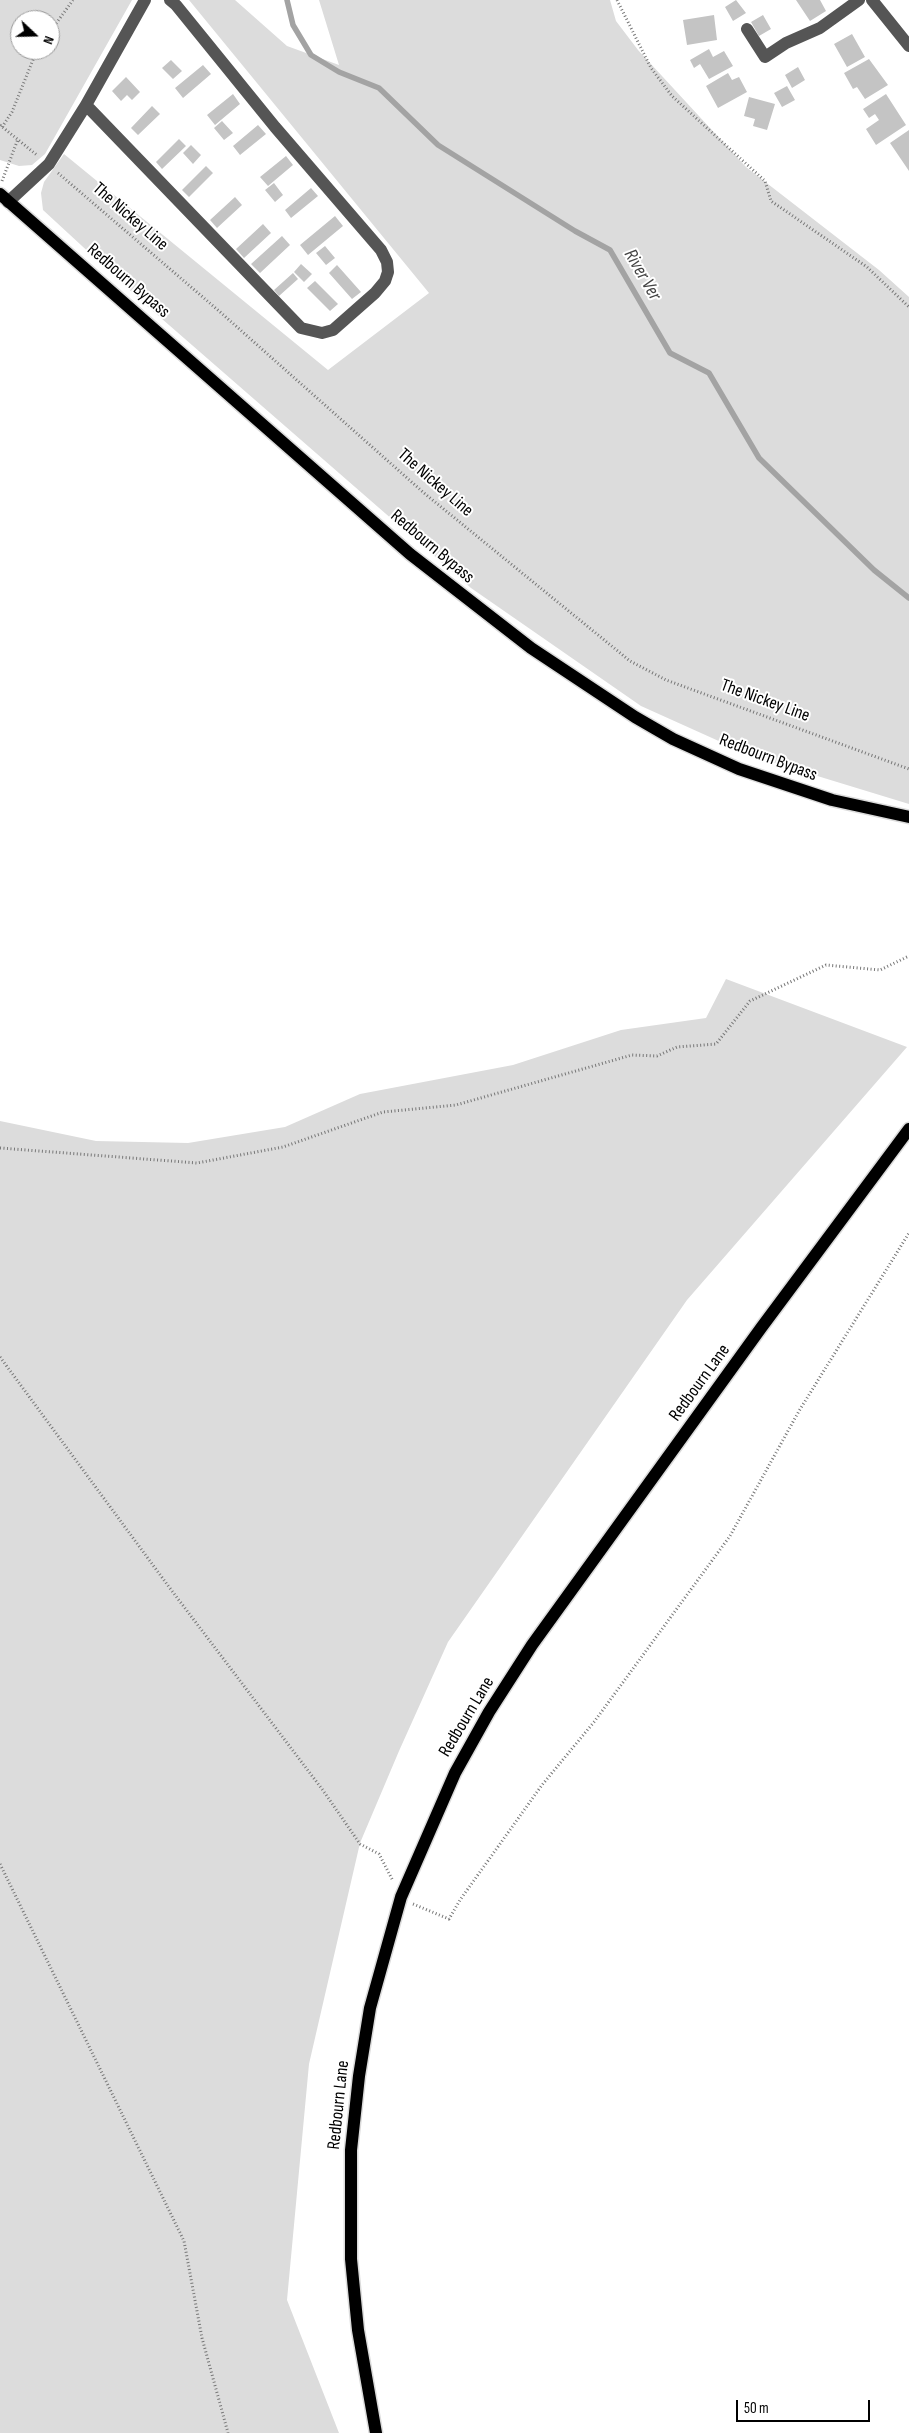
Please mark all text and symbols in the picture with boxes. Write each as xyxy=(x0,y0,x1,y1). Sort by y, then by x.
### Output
north arrow xyxy=(10,10,60,60)
text: N xyxy=(39,34,58,47)
street label: The Nickey Line xyxy=(88,178,172,256)
street label: Redbourn Bypass xyxy=(82,239,174,323)
water label: River Ver xyxy=(618,245,666,305)
street label: The Nickey Line xyxy=(393,444,477,522)
street label: Redbourn Bypass xyxy=(386,506,478,588)
street label: The Nickey Line xyxy=(718,675,812,727)
street label: Redbourn Bypass xyxy=(716,729,820,787)
street label: Redbourn Lane xyxy=(665,1340,735,1426)
street label: Redbourn Lane xyxy=(435,1673,499,1761)
street label: Redbourn Lane xyxy=(324,2059,354,2151)
scale bar xyxy=(739,2390,873,2422)
text: 50 m xyxy=(744,2399,769,2418)

